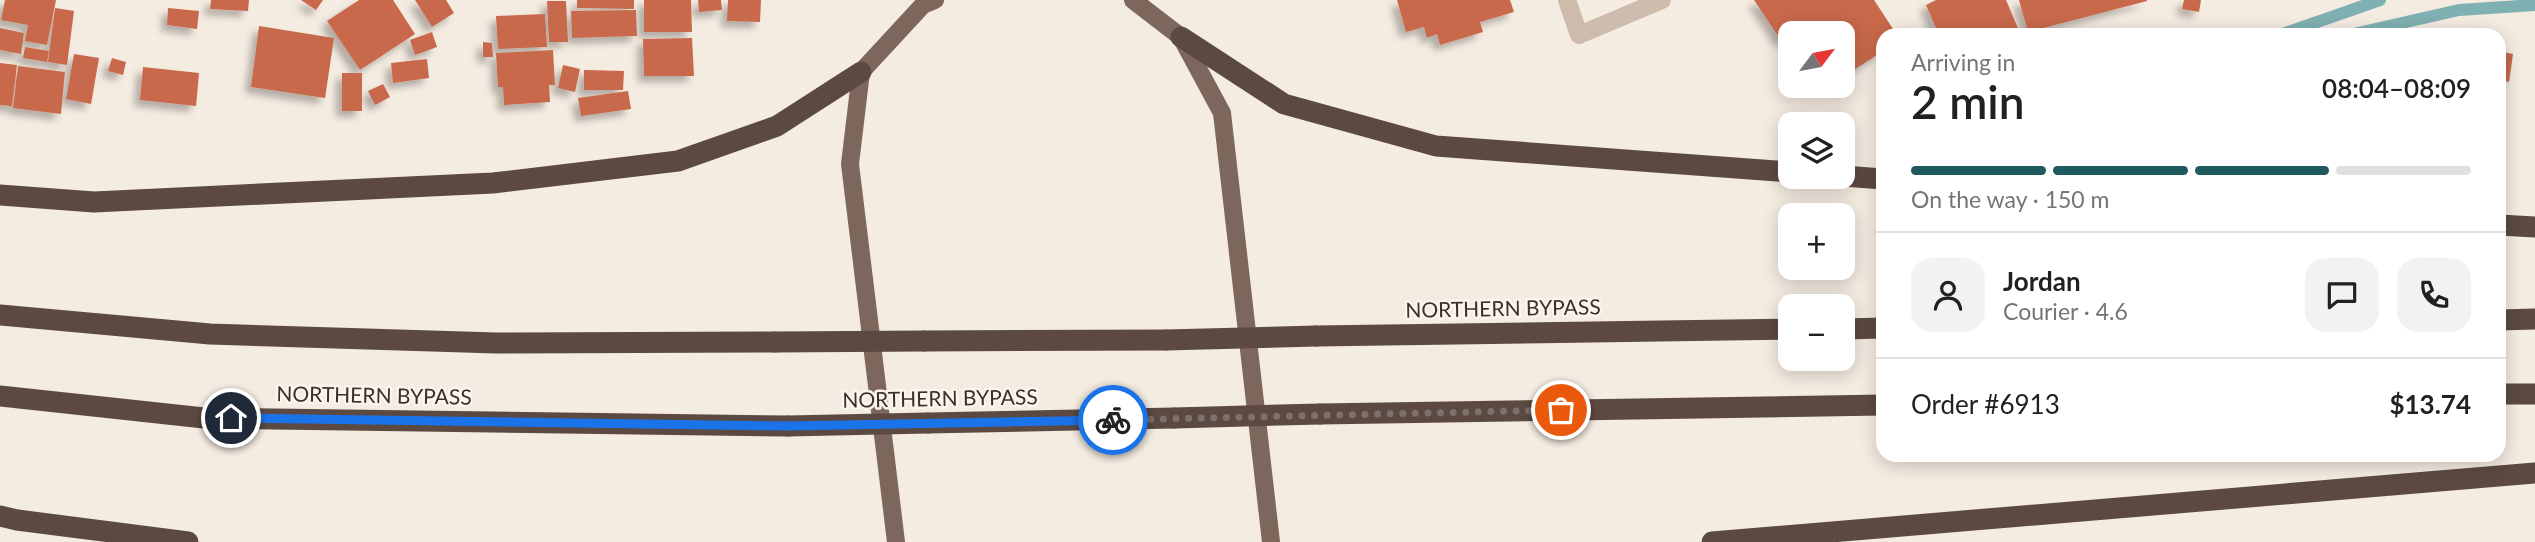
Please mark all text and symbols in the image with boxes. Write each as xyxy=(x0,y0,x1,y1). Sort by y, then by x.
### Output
north arrow xyxy=(1778,21,1855,98)
map controls xyxy=(1778,21,1855,371)
text: Arriving in xyxy=(1911,48,2015,76)
text: 08:04–08:09 xyxy=(2322,72,2471,104)
text: 2 min xyxy=(1911,74,2025,129)
button: layers xyxy=(1778,112,1855,189)
text: On the way · 150 m xyxy=(1911,185,2110,213)
button: + xyxy=(1778,203,1855,280)
button: person xyxy=(1911,258,1985,332)
button: chat xyxy=(2305,258,2379,332)
button: phone xyxy=(2397,258,2471,332)
text: Jordan xyxy=(2003,265,2081,297)
street label: NORTHERN BYPASS xyxy=(1405,293,1601,322)
button: − xyxy=(1778,294,1855,371)
text: Courier · 4.6 xyxy=(2003,297,2128,325)
street label: NORTHERN BYPASS xyxy=(276,380,472,409)
pin xyxy=(1531,380,1591,440)
street label: NORTHERN BYPASS xyxy=(842,383,1038,412)
courier xyxy=(1078,385,1148,455)
pin xyxy=(201,388,261,448)
text: Order #6913 xyxy=(1911,388,2060,420)
text: $13.74 xyxy=(2389,388,2471,420)
icon: bag xyxy=(1542,391,1580,429)
icon: home xyxy=(212,399,250,437)
icon: bike xyxy=(1094,401,1132,439)

